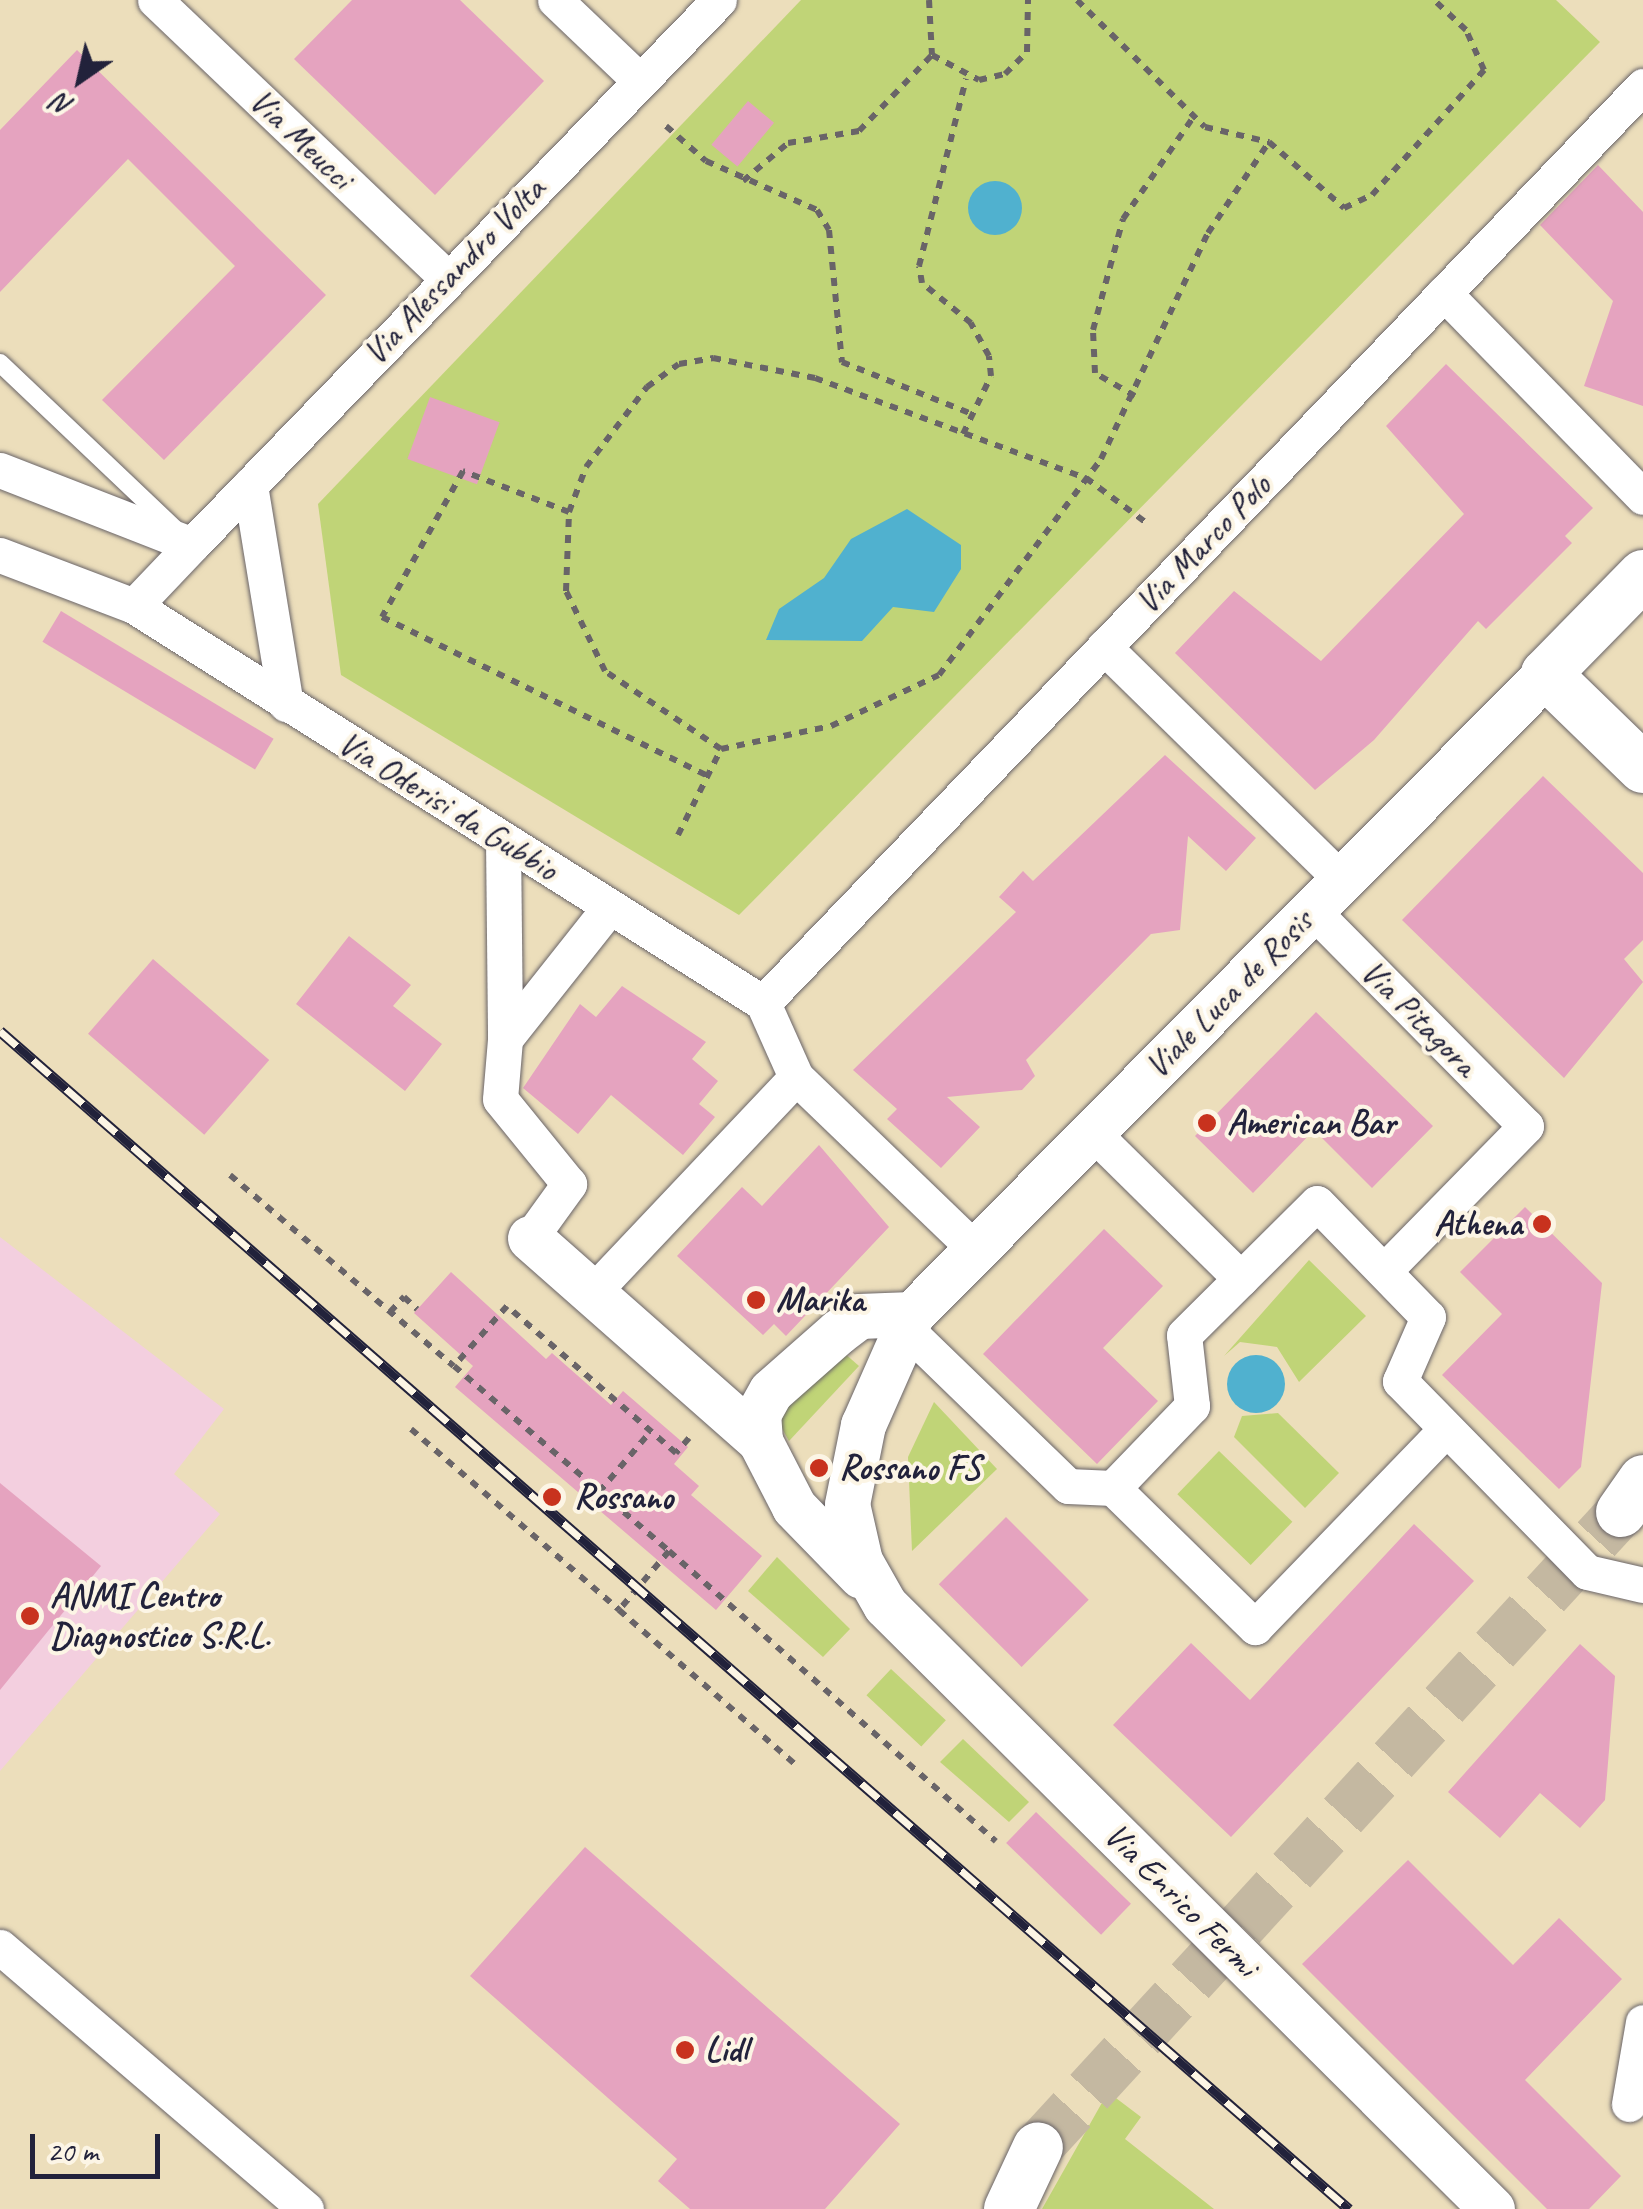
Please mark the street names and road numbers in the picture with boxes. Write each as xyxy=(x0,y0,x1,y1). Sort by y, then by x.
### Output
street label: Via Meucci xyxy=(241,80,361,198)
street label: Via Alessandro Volta xyxy=(355,169,553,373)
street label: Via Marco Polo xyxy=(1126,465,1280,623)
street label: Via Oderisi da Gubbio xyxy=(330,722,566,890)
street label: Viale Luca de Rosis xyxy=(1136,901,1322,1087)
street label: Via Pitagora xyxy=(1352,951,1486,1085)
street label: Via Enrico Fermi xyxy=(1095,1814,1267,1986)

